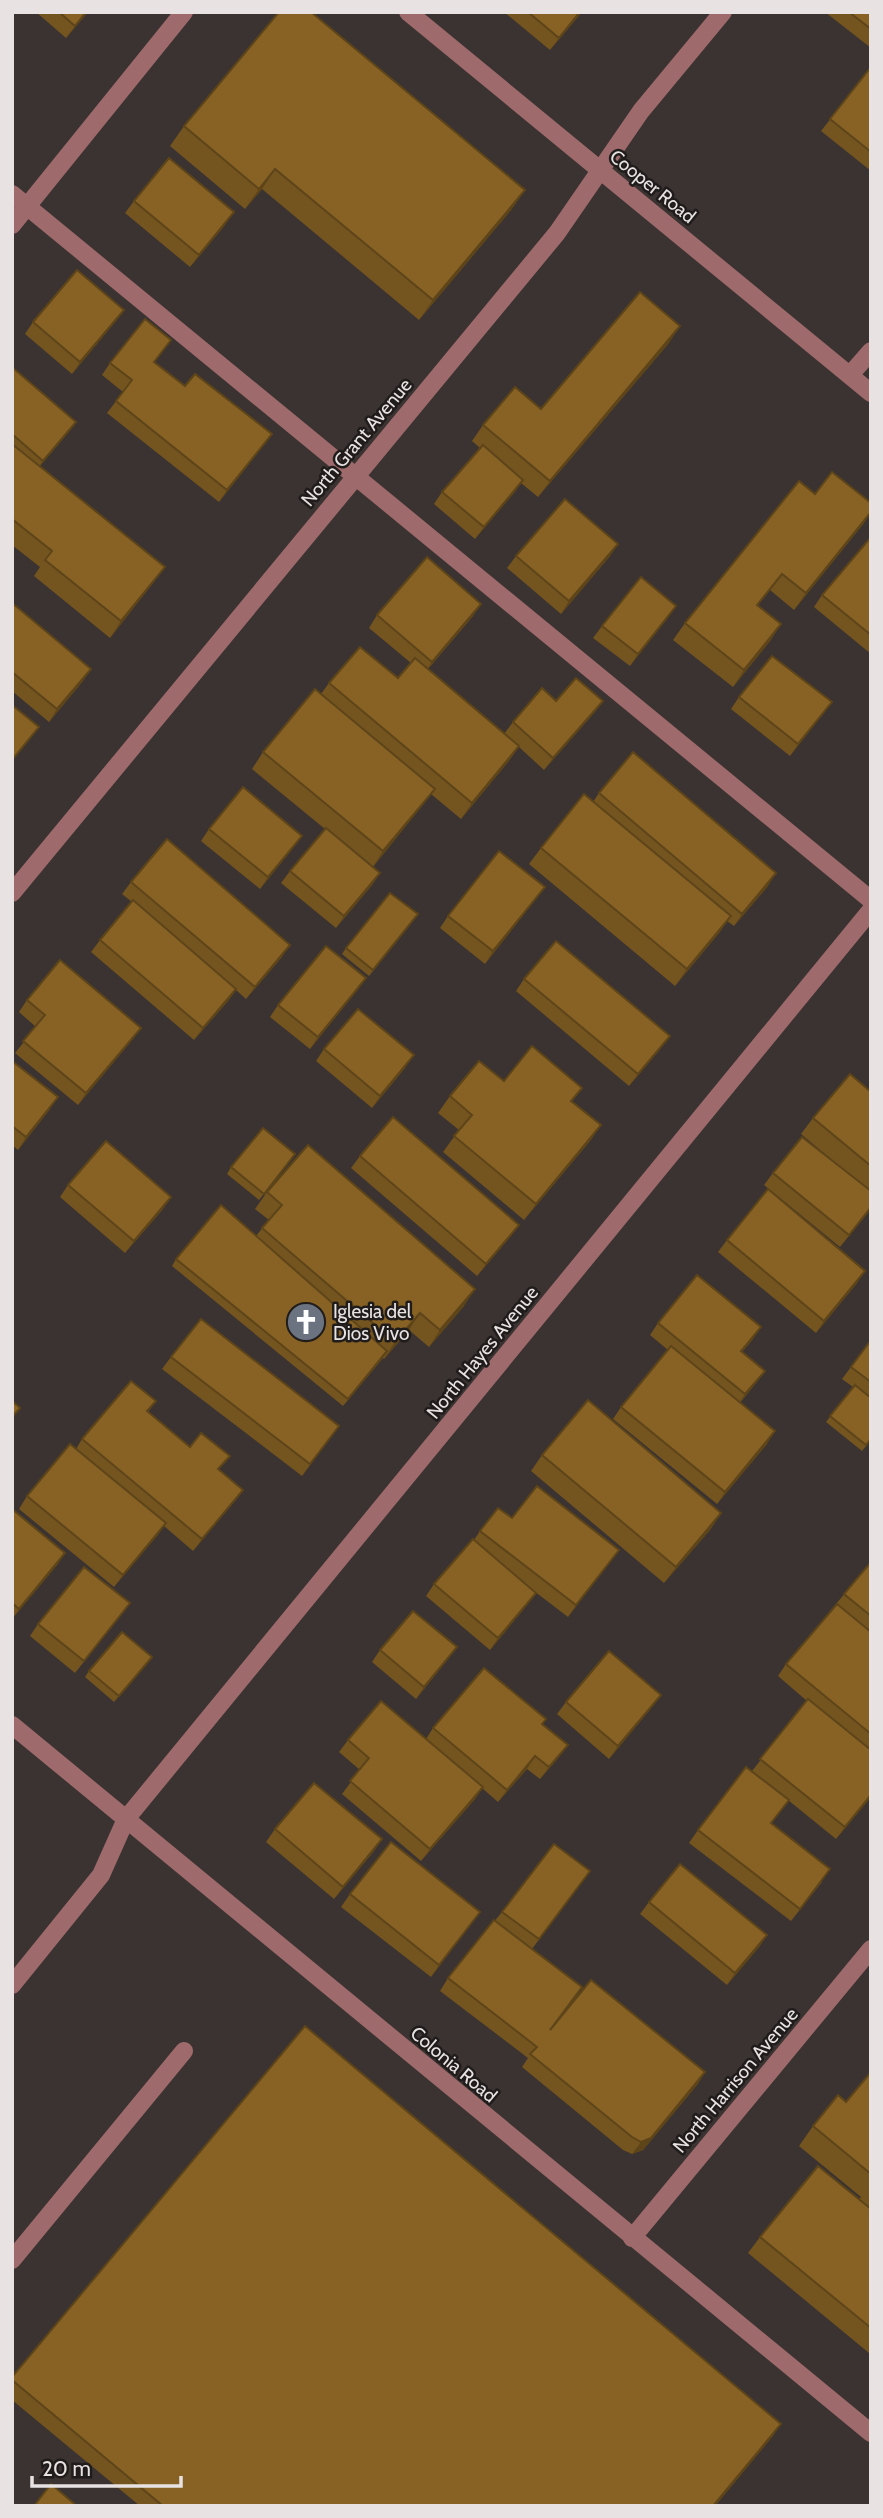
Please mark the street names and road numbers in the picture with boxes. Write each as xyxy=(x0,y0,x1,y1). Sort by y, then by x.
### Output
street label: Cooper Road xyxy=(605,145,700,228)
street label: North Grant Avenue xyxy=(296,374,417,511)
street label: North Hayes Avenue xyxy=(422,1281,543,1423)
street label: North Harrison Avenue xyxy=(668,2003,803,2158)
street label: Colonia Road xyxy=(406,2022,502,2107)

